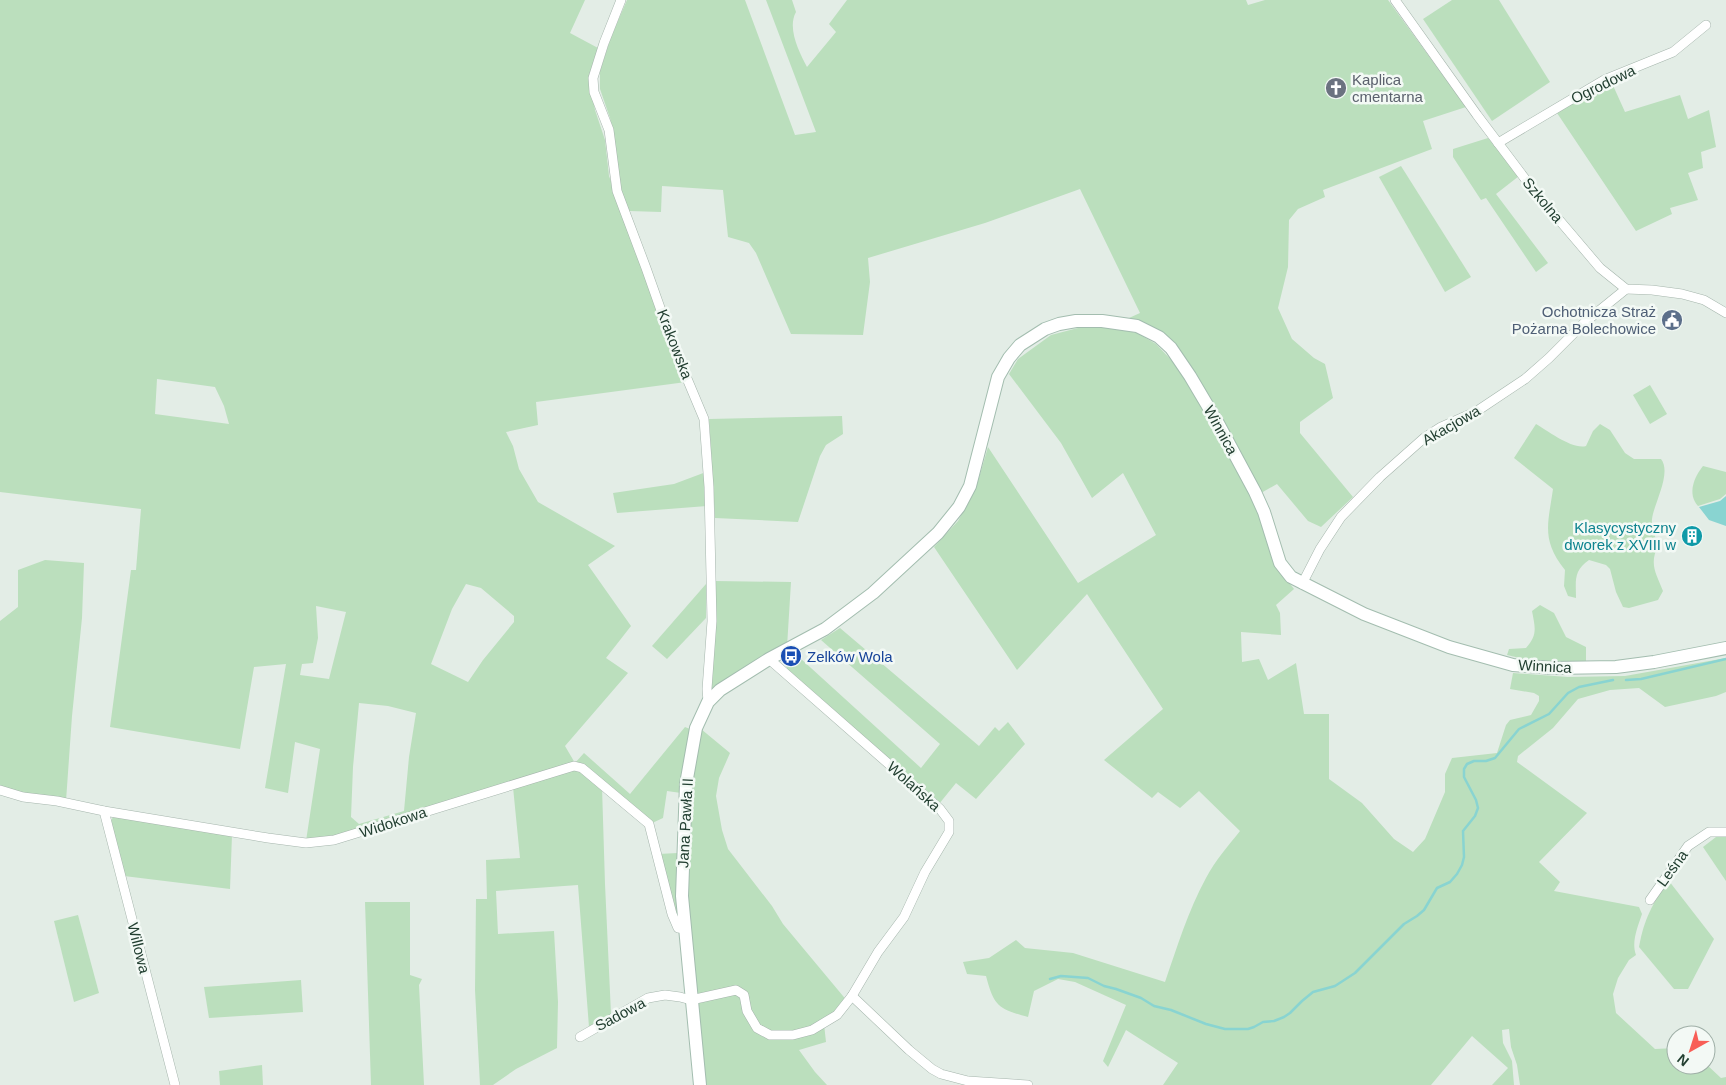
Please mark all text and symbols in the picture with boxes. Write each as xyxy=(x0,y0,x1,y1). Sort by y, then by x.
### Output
street label: Ogrodowa xyxy=(1568,61,1638,107)
place label: Kaplica cmentarna xyxy=(1352,71,1424,105)
church icon: Kaplica cmentarna xyxy=(1324,76,1348,100)
street label: Szkolna xyxy=(1519,174,1567,226)
place label: Ochotnicza Straż Pożarna Bolechowice xyxy=(1512,303,1656,337)
street label: Krakowska xyxy=(654,307,696,382)
public building icon: Ochotnicza Straż Pożarna Bolechowice xyxy=(1660,308,1684,332)
street label: Akacjowa xyxy=(1419,401,1484,448)
street label: Winnica xyxy=(1201,403,1242,458)
place label: Klasycystyczny dworek z XVIII w xyxy=(1564,519,1676,553)
building icon: Klasycystyczny dworek z XVIII w xyxy=(1680,524,1704,548)
bus stop icon: Zelków Wola xyxy=(779,644,803,668)
place label: Zelków Wola xyxy=(807,648,893,665)
street label: Winnica xyxy=(1518,656,1573,676)
street label: Wolańska xyxy=(884,758,945,815)
street label: Jana Pawła II xyxy=(674,778,696,868)
street label: Widokowa xyxy=(357,803,429,841)
street label: Leśna xyxy=(1653,846,1691,890)
street label: Willowa xyxy=(125,921,154,976)
street label: Sadowa xyxy=(592,993,648,1034)
north arrow xyxy=(1666,1025,1716,1075)
text: N xyxy=(1674,1051,1692,1070)

